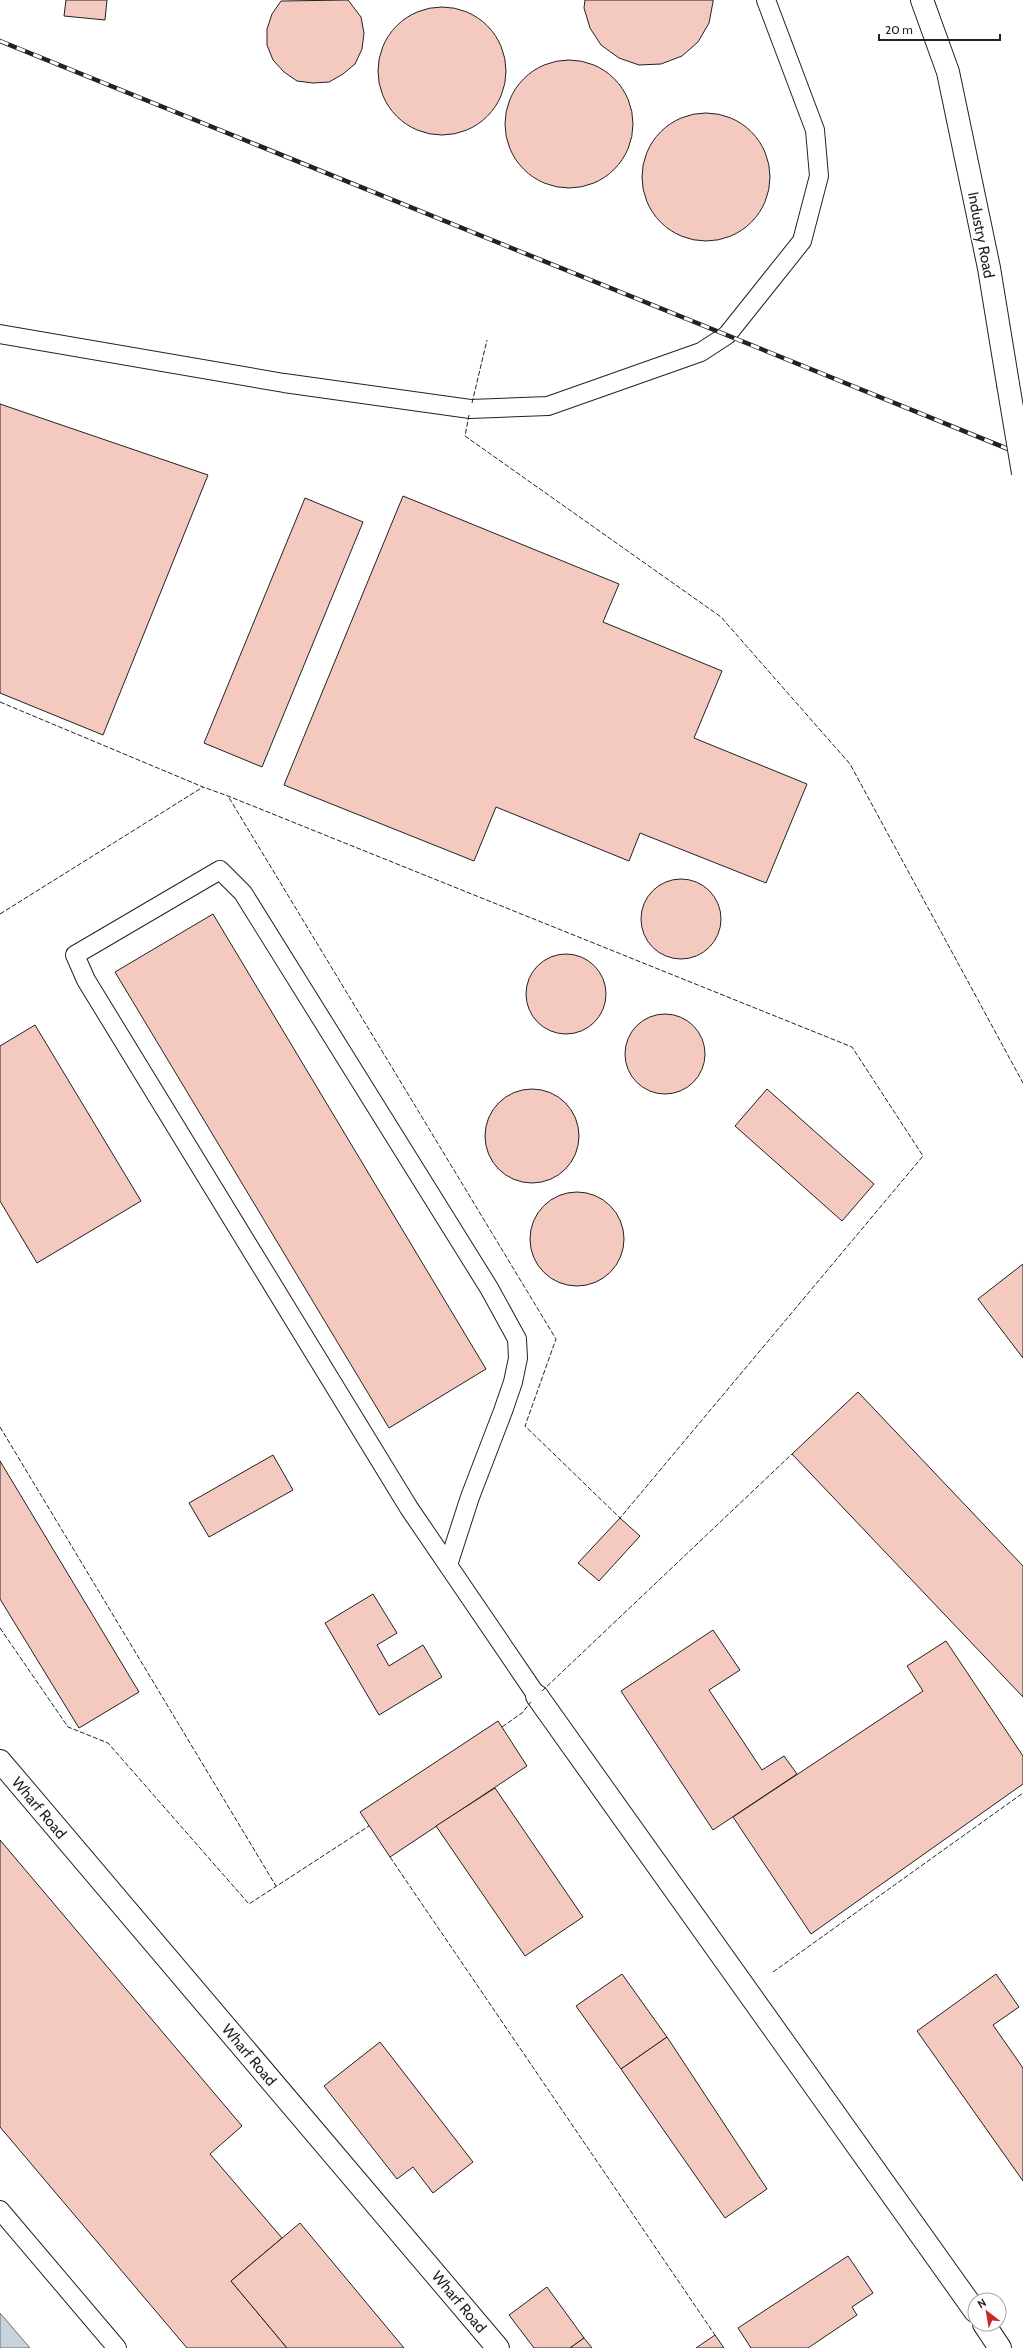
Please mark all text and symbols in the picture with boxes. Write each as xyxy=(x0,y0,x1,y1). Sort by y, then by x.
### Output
scale bar xyxy=(879,16,1000,42)
text: 20 m xyxy=(885,22,913,37)
street label: Industry Road xyxy=(964,190,998,280)
street label: Wharf Road xyxy=(8,1773,70,1843)
street label: Wharf Road xyxy=(218,2020,280,2090)
street label: Wharf Road xyxy=(428,2267,490,2337)
north arrow xyxy=(967,2292,1007,2332)
text: N xyxy=(975,2295,989,2311)

